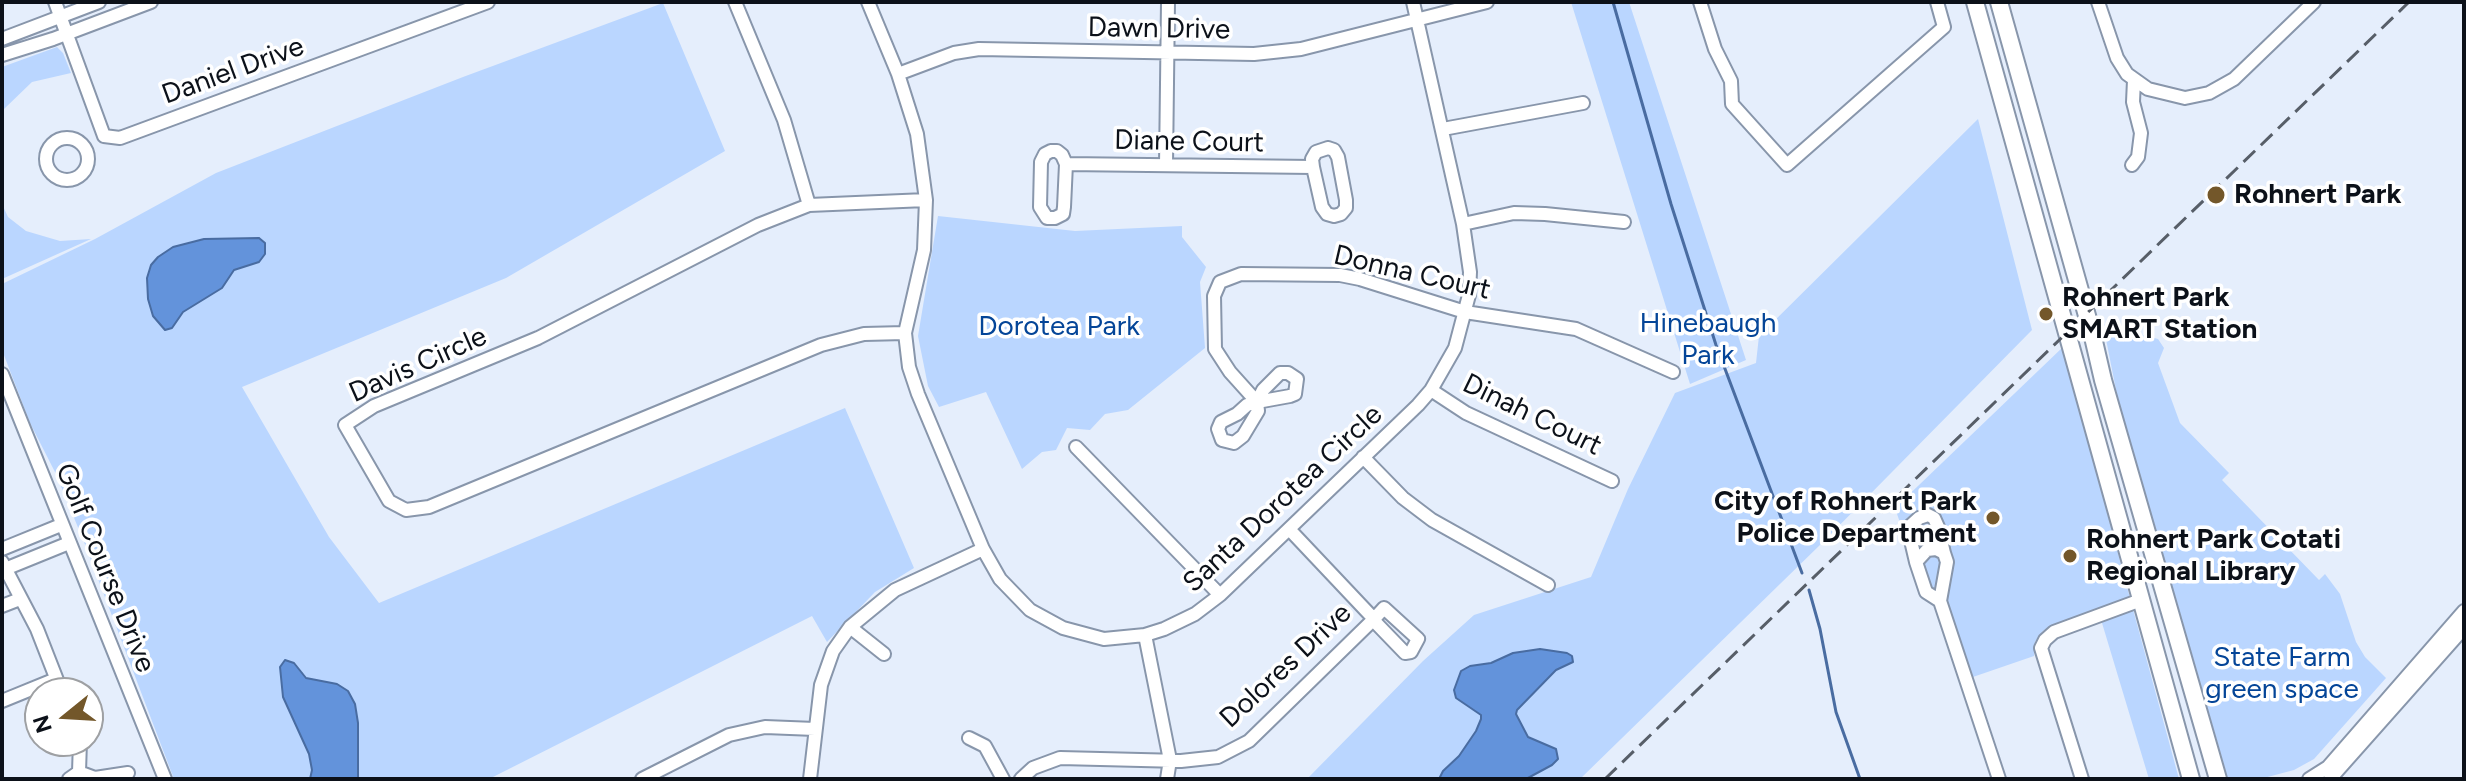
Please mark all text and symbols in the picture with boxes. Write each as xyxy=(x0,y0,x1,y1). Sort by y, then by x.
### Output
street label: Dawn Drive xyxy=(1087,11,1231,47)
street label: Daniel Drive xyxy=(157,30,309,112)
street label: Diane Court xyxy=(1114,124,1264,160)
place label: Rohnert Park xyxy=(2234,178,2401,212)
marker: Rohnert Park xyxy=(2205,184,2227,206)
street label: Donna Court xyxy=(1330,239,1494,307)
place label: Rohnert Park SMART Station xyxy=(2062,281,2257,347)
marker: Rohnert Park SMART Station xyxy=(2037,305,2055,323)
park label: Hinebaugh Park xyxy=(1640,307,1776,373)
park label: Dorotea Park xyxy=(978,310,1140,344)
street label: Davis Circle xyxy=(344,320,492,410)
street label: Dinah Court xyxy=(1457,367,1607,463)
street label: Santa Dorotea Circle xyxy=(1177,398,1389,600)
street label: Golf Course Drive xyxy=(48,459,162,677)
place label: City of Rohnert Park Police Department xyxy=(1714,485,1977,551)
marker: City of Rohnert Park Police Department xyxy=(1984,509,2002,527)
place label: Rohnert Park Cotati Regional Library xyxy=(2086,523,2341,589)
marker: Rohnert Park Cotati Regional Library xyxy=(2061,547,2079,565)
street label: Dolores Drive xyxy=(1213,597,1359,735)
park label: State Farm green space xyxy=(2205,641,2359,707)
north arrow xyxy=(24,677,104,757)
text: N xyxy=(27,712,58,736)

